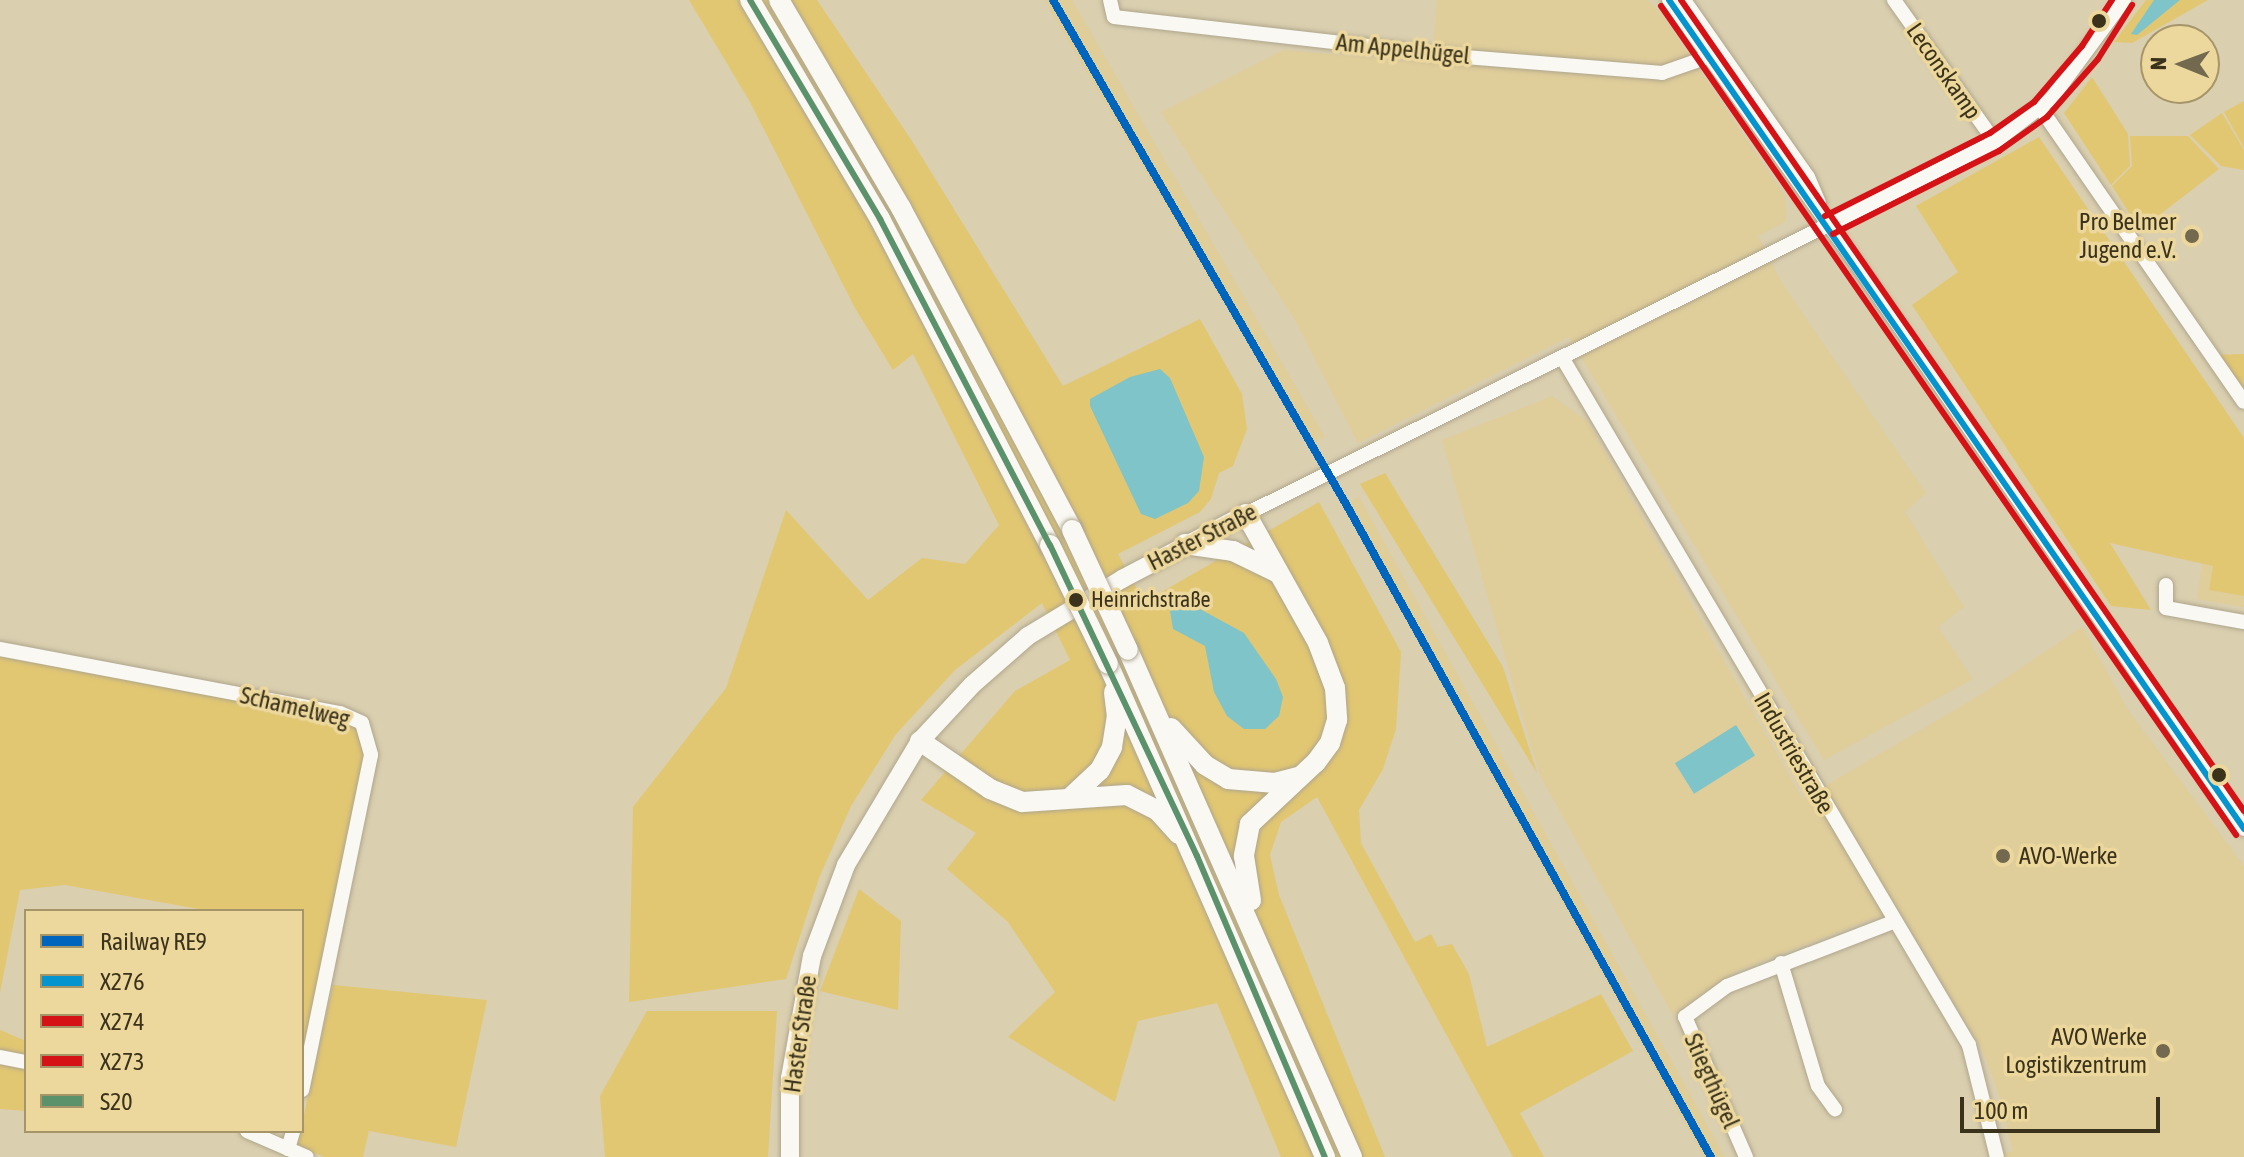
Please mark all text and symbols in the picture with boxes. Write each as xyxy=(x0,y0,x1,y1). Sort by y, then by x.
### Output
unlabelled marker xyxy=(2091,13,2107,29)
street label: Leconskamp xyxy=(1900,17,1988,125)
north arrow xyxy=(2140,24,2220,104)
street label: Am Appelhügel xyxy=(1335,28,1471,70)
text: N xyxy=(2145,57,2171,70)
place label: Pro Belmer Jugend e.V. xyxy=(2079,208,2176,264)
marker: Pro Belmer Jugend e.V. xyxy=(2183,227,2201,245)
street label: Haster Straße xyxy=(1143,497,1261,577)
place label: Heinrichstraße xyxy=(1091,587,1211,613)
marker: Heinrichstraße xyxy=(1068,592,1084,608)
street label: Schamelweg xyxy=(238,680,352,734)
street label: Industriestraße xyxy=(1748,687,1840,819)
unlabelled marker xyxy=(2211,767,2227,783)
place label: AVO-Werke xyxy=(2019,842,2117,870)
marker: AVO-Werke xyxy=(1994,847,2012,865)
legend xyxy=(24,909,304,1133)
text: Railway RE9 xyxy=(100,928,207,955)
text: X276 xyxy=(100,968,145,995)
street label: Haster Straße xyxy=(777,973,823,1095)
text: X274 xyxy=(100,1008,145,1035)
place label: AVO Werke Logistikzentrum xyxy=(2005,1023,2147,1079)
street label: Stiegthügel xyxy=(1678,1029,1746,1133)
marker: AVO Werke Logistikzentrum xyxy=(2154,1042,2172,1060)
text: X273 xyxy=(100,1048,145,1075)
scale bar xyxy=(1964,1081,2164,1131)
text: S20 xyxy=(100,1088,133,1115)
text: 100 m xyxy=(1974,1097,2028,1124)

